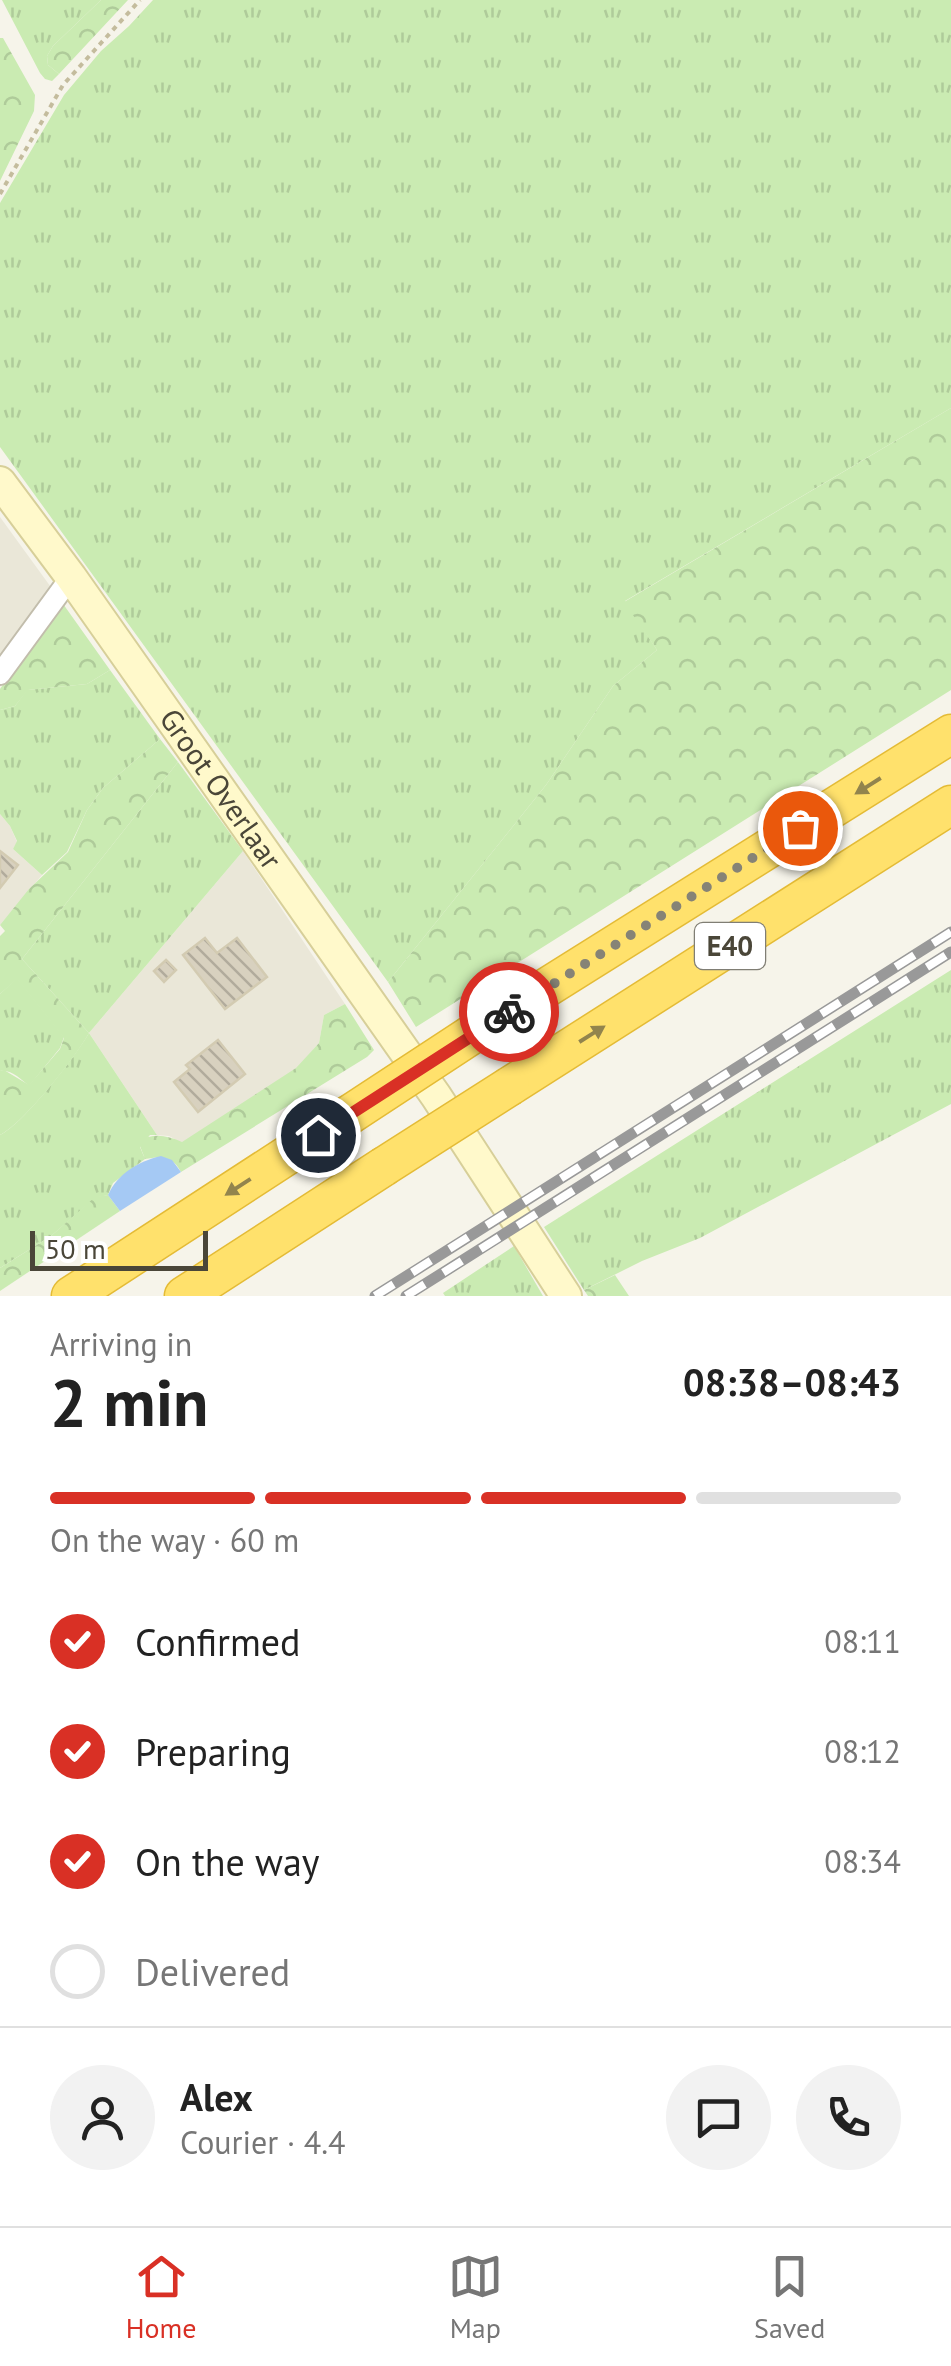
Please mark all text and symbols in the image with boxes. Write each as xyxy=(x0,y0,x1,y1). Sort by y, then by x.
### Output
street label: Groot Overlaar xyxy=(152,700,291,876)
one-way arrow xyxy=(855,776,882,794)
pin xyxy=(758,786,843,871)
icon: bag xyxy=(773,801,828,856)
road number: E40 xyxy=(695,923,765,969)
courier xyxy=(459,962,559,1062)
icon: bike xyxy=(482,985,537,1040)
one-way arrow xyxy=(578,1025,606,1043)
pin xyxy=(276,1093,361,1178)
icon: home xyxy=(291,1108,346,1163)
one-way arrow xyxy=(224,1178,251,1196)
scale bar xyxy=(30,1226,208,1270)
text: 50 m xyxy=(45,1230,106,1267)
text: Arriving in xyxy=(50,1323,192,1365)
text: 08:38–08:43 xyxy=(683,1357,901,1406)
text: 2 min xyxy=(50,1360,209,1444)
text: On the way · 60 m xyxy=(50,1519,299,1561)
icon: check xyxy=(50,1614,105,1669)
text: Confirmed xyxy=(135,1617,301,1666)
text: 08:11 xyxy=(824,1620,901,1662)
icon: check xyxy=(50,1724,105,1779)
text: Preparing xyxy=(135,1727,291,1776)
text: 08:12 xyxy=(824,1730,901,1772)
icon: check xyxy=(50,1834,105,1889)
text: On the way xyxy=(135,1837,320,1886)
text: 08:34 xyxy=(824,1840,901,1882)
text: Delivered xyxy=(135,1947,290,1996)
button: person xyxy=(50,2065,155,2170)
button: chat xyxy=(666,2065,771,2170)
button: phone xyxy=(796,2065,901,2170)
text: Alex xyxy=(180,2072,253,2121)
text: Courier · 4.4 xyxy=(180,2121,346,2163)
tab: Home xyxy=(126,2249,196,2346)
tab: Map xyxy=(448,2249,503,2346)
tab: Saved xyxy=(754,2249,825,2346)

